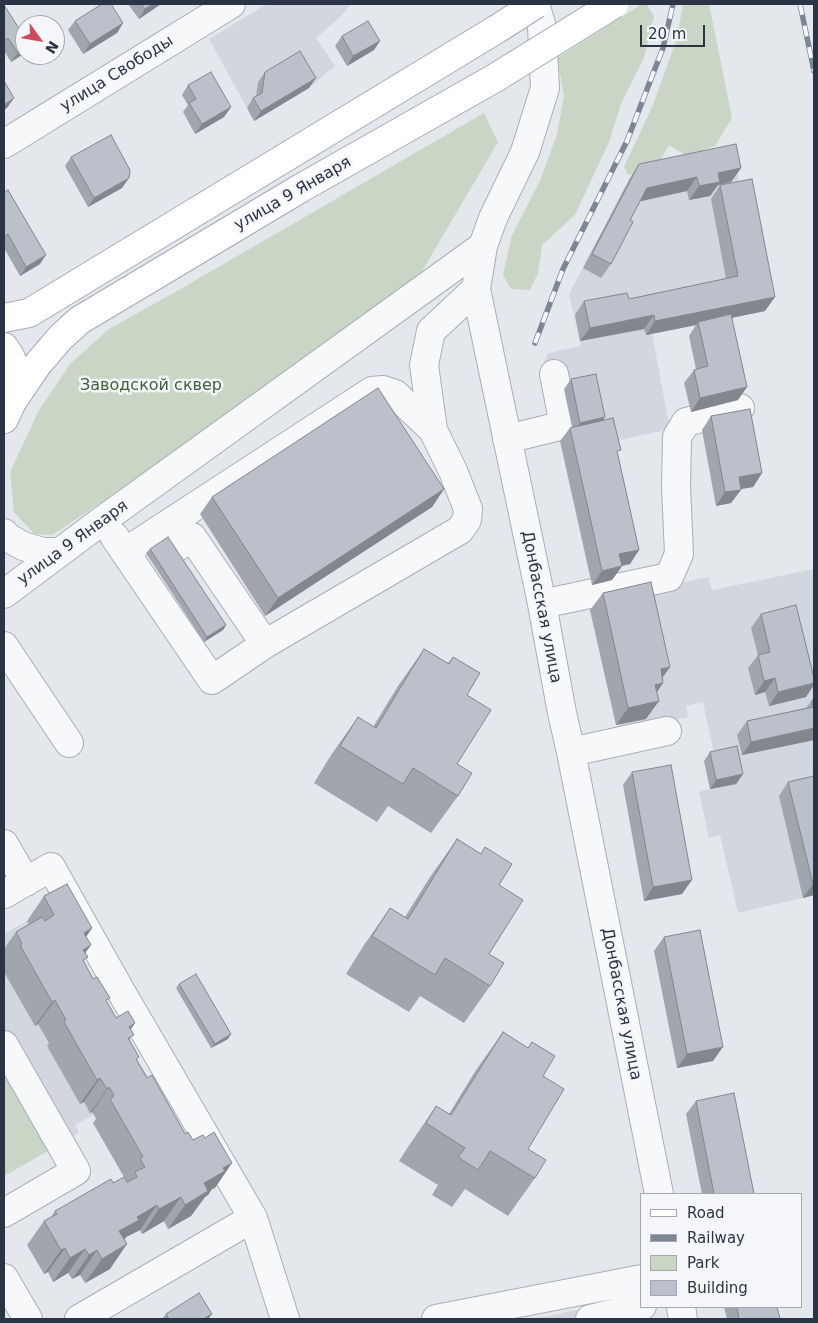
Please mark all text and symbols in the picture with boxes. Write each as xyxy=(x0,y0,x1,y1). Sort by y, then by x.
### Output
north arrow xyxy=(15,15,65,65)
scale bar xyxy=(643,15,708,47)
text: 20 m xyxy=(648,25,686,43)
street label: улица Свободы xyxy=(57,32,177,116)
text: N xyxy=(42,38,62,57)
street label: улица 9 Января xyxy=(231,153,355,235)
park label: Заводской сквер xyxy=(80,376,222,396)
street label: улица 9 Января xyxy=(14,497,132,589)
street label: Донбасская улица xyxy=(517,529,565,685)
street label: Донбасская улица xyxy=(597,926,645,1082)
legend xyxy=(640,1193,803,1308)
text: Road xyxy=(687,1204,725,1222)
text: Railway xyxy=(687,1229,745,1247)
text: Park xyxy=(687,1254,719,1272)
text: Building xyxy=(687,1279,748,1297)

